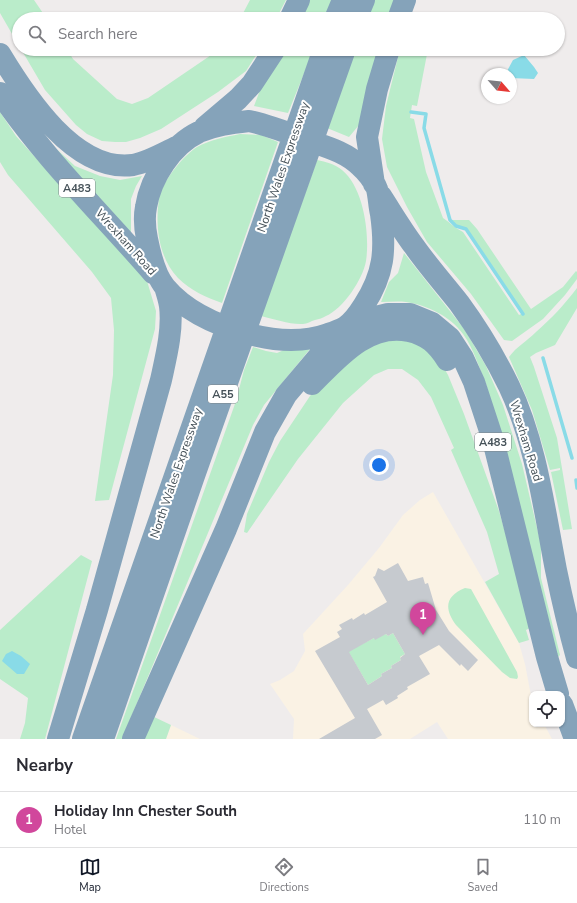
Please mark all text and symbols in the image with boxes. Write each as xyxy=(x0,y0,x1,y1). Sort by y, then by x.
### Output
search box xyxy=(12,12,565,56)
icon: search xyxy=(26,23,48,45)
text: Search here xyxy=(58,24,138,44)
north arrow xyxy=(481,68,517,104)
street label: North Wales Expressway xyxy=(253,99,313,234)
road number: A483 xyxy=(59,179,95,197)
street label: Wrexham Road xyxy=(92,205,160,279)
road number: A55 xyxy=(208,385,238,403)
street label: Wrexham Road xyxy=(506,399,546,483)
street label: North Wales Expressway xyxy=(146,405,206,540)
road number: A483 xyxy=(475,433,511,451)
your location xyxy=(369,455,389,475)
pin: 1 xyxy=(410,602,436,635)
map controls xyxy=(529,691,565,727)
button: locate xyxy=(529,691,565,727)
text: Nearby xyxy=(16,754,73,777)
text: Holiday Inn Chester South xyxy=(54,801,237,821)
text: 1 xyxy=(25,811,33,829)
text: 110 m xyxy=(523,811,561,829)
text: Hotel xyxy=(54,821,86,839)
tab: Map xyxy=(79,856,101,895)
tab: Directions xyxy=(259,856,309,895)
tab: Saved xyxy=(467,856,498,895)

